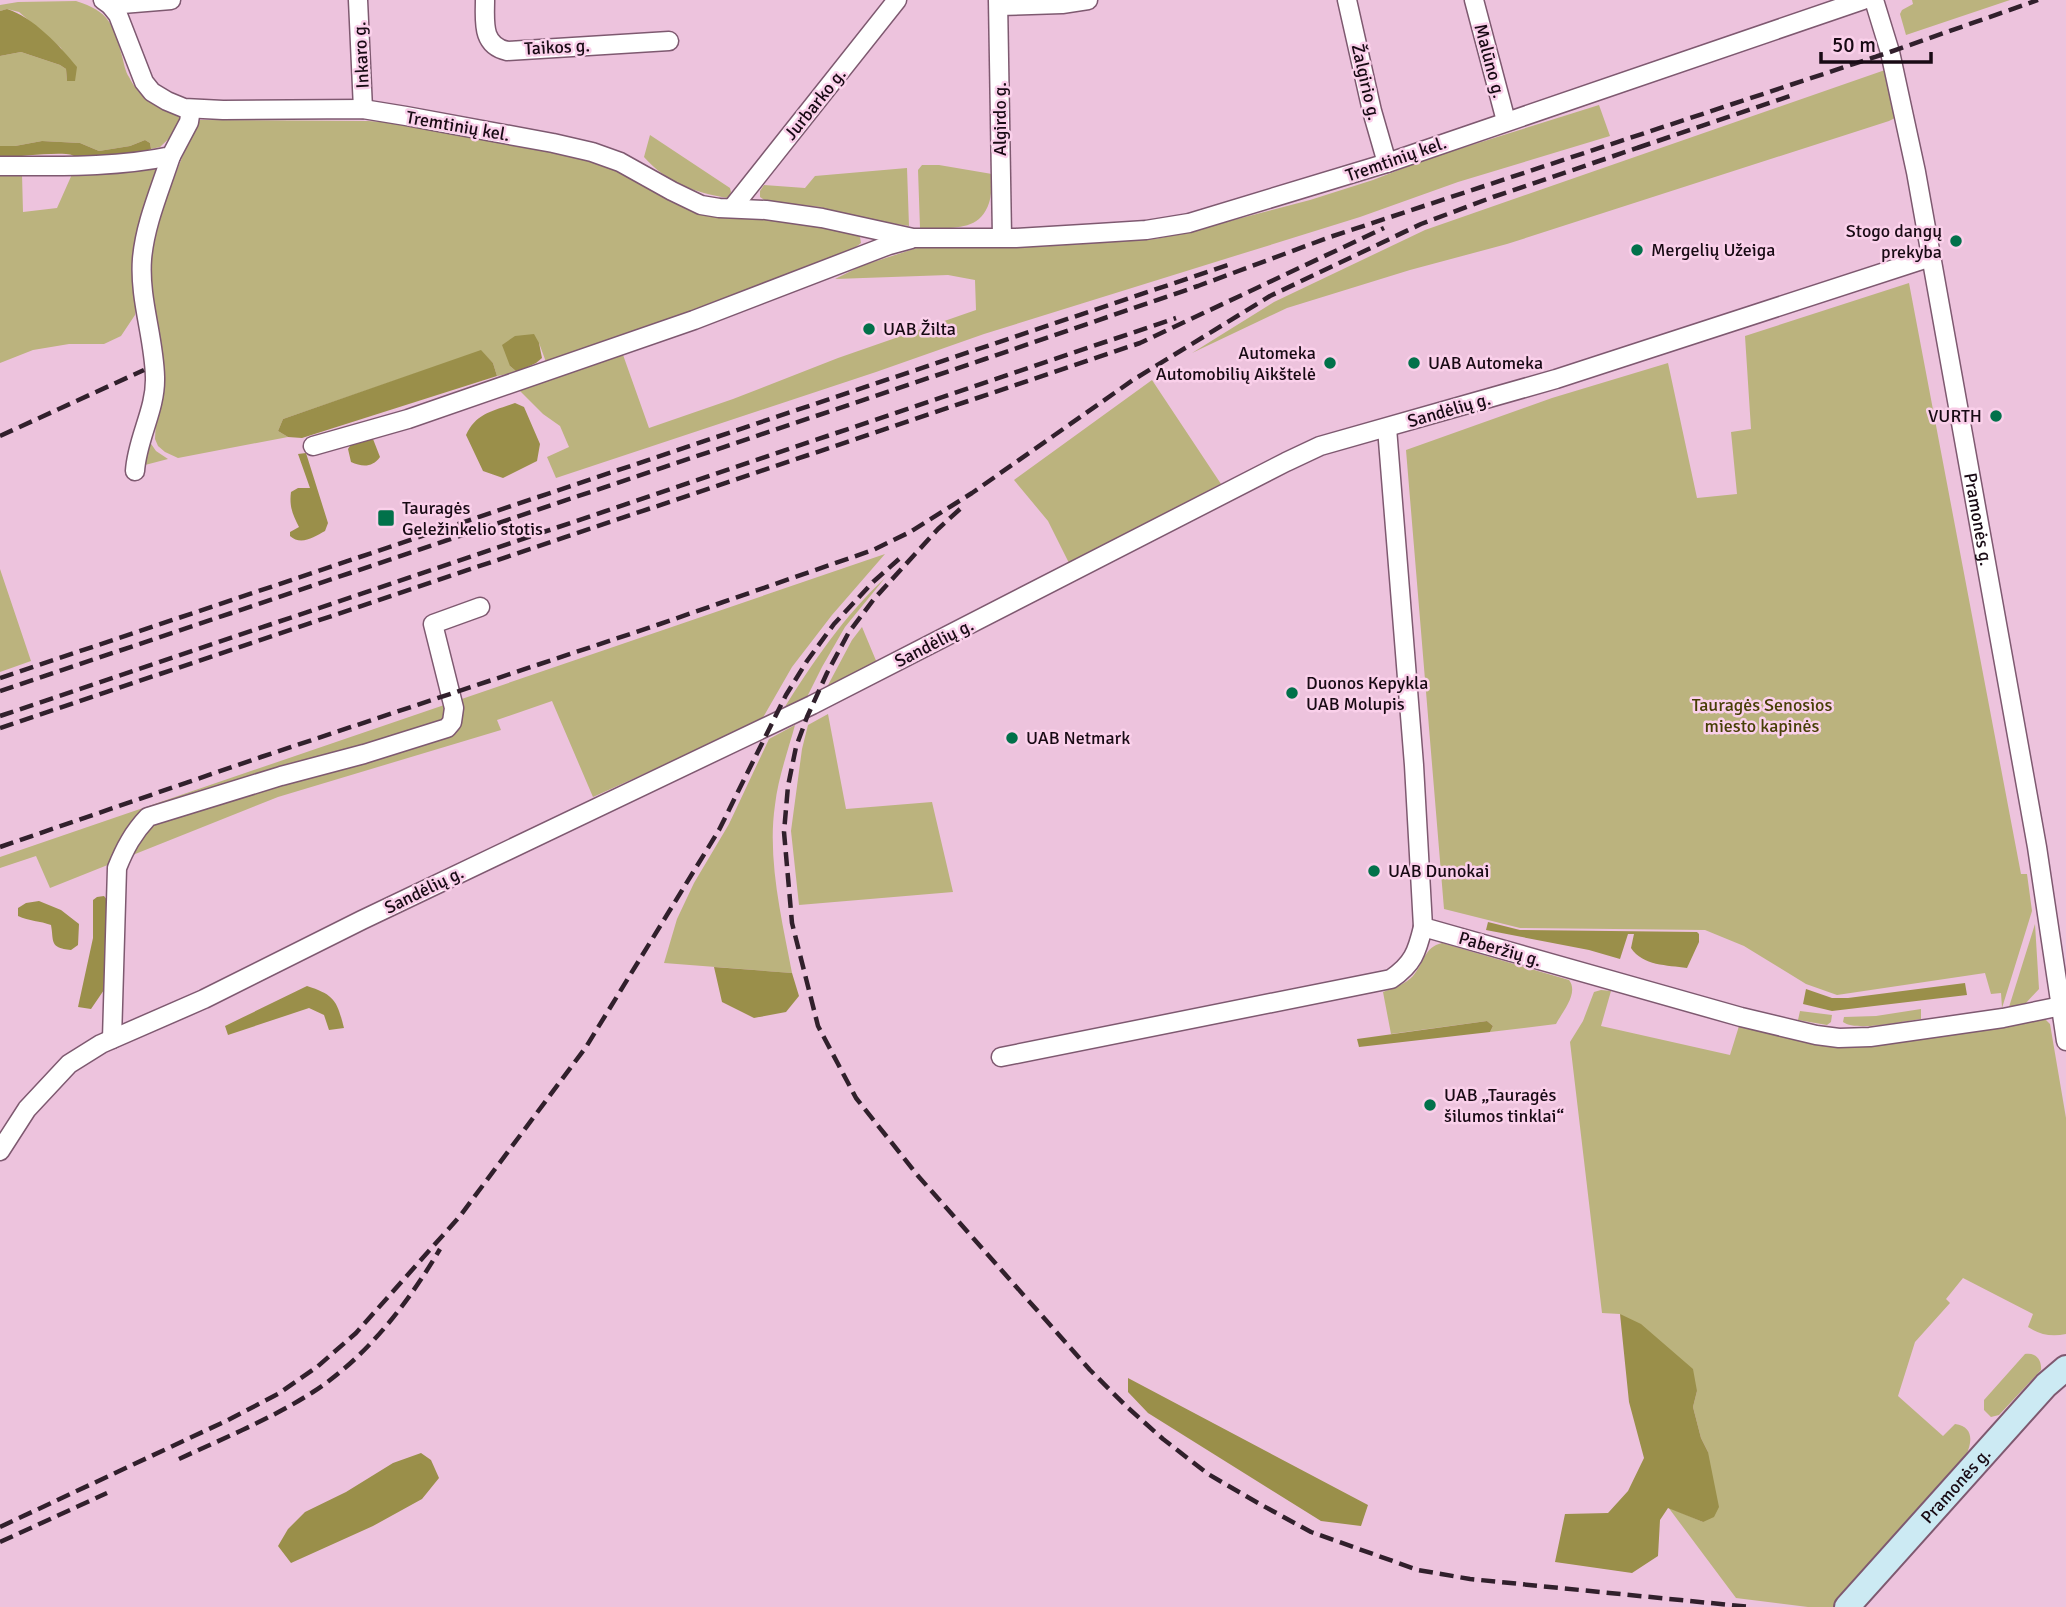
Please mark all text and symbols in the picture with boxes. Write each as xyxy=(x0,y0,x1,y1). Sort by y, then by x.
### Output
street label: Inkaro g. xyxy=(348,21,374,89)
street label: Malūno g. xyxy=(1470,21,1510,101)
scale bar xyxy=(1821,21,1931,65)
text: 50 m xyxy=(1832,32,1876,58)
street label: Taikos g. xyxy=(524,34,590,60)
street label: Žalgirio g. xyxy=(1347,42,1385,122)
street label: Jurbarko g. xyxy=(779,64,851,144)
street label: Algirdo g. xyxy=(989,82,1011,156)
street label: Tremtinių kel. xyxy=(404,106,512,146)
street label: Tremtinių kel. xyxy=(1343,131,1449,187)
place label: Stogo dangų prekyba xyxy=(1846,220,1942,263)
marker: Stogo dangų prekyba xyxy=(1948,233,1964,249)
place label: Mergelių Užeiga xyxy=(1651,239,1775,261)
marker: Mergelių Užeiga xyxy=(1629,242,1645,258)
place label: UAB Žilta xyxy=(883,318,956,340)
marker: UAB Žilta xyxy=(861,321,877,337)
place label: Automeka Automobilių Aikštelė xyxy=(1156,342,1316,385)
place label: UAB Automeka xyxy=(1428,352,1543,374)
marker: Automeka Automobilių Aikštelė xyxy=(1322,355,1338,371)
marker: UAB Automeka xyxy=(1406,355,1422,371)
street label: Sandėlių g. xyxy=(1405,388,1493,432)
place label: VURTH xyxy=(1928,405,1982,427)
marker: VURTH xyxy=(1988,408,2004,424)
street label: Pramonės g. xyxy=(1959,471,1997,568)
place label: Tauragės Geležinkelio stotis xyxy=(402,497,543,540)
marker: Tauragės Geležinkelio stotis xyxy=(376,508,396,528)
street label: Sandėlių g. xyxy=(891,614,977,672)
place label: Duonos Kepykla UAB Molupis xyxy=(1306,672,1428,715)
marker: Duonos Kepykla UAB Molupis xyxy=(1284,685,1300,701)
park label: Tauragės Senosios miesto kapinės xyxy=(1692,694,1832,737)
place label: UAB Netmark xyxy=(1026,727,1130,749)
marker: UAB Netmark xyxy=(1004,730,1020,746)
place label: UAB Dunokai xyxy=(1388,860,1489,882)
street label: Sandėlių g. xyxy=(381,861,467,919)
marker: UAB Dunokai xyxy=(1366,863,1382,879)
street label: Paberžių g. xyxy=(1456,927,1544,971)
place label: UAB „Tauragės šilumos tinklai“ xyxy=(1444,1084,1565,1127)
marker: UAB „Tauragės šilumos tinklai“ xyxy=(1422,1097,1438,1113)
street label: Pramonės g. xyxy=(1916,1443,1995,1528)

